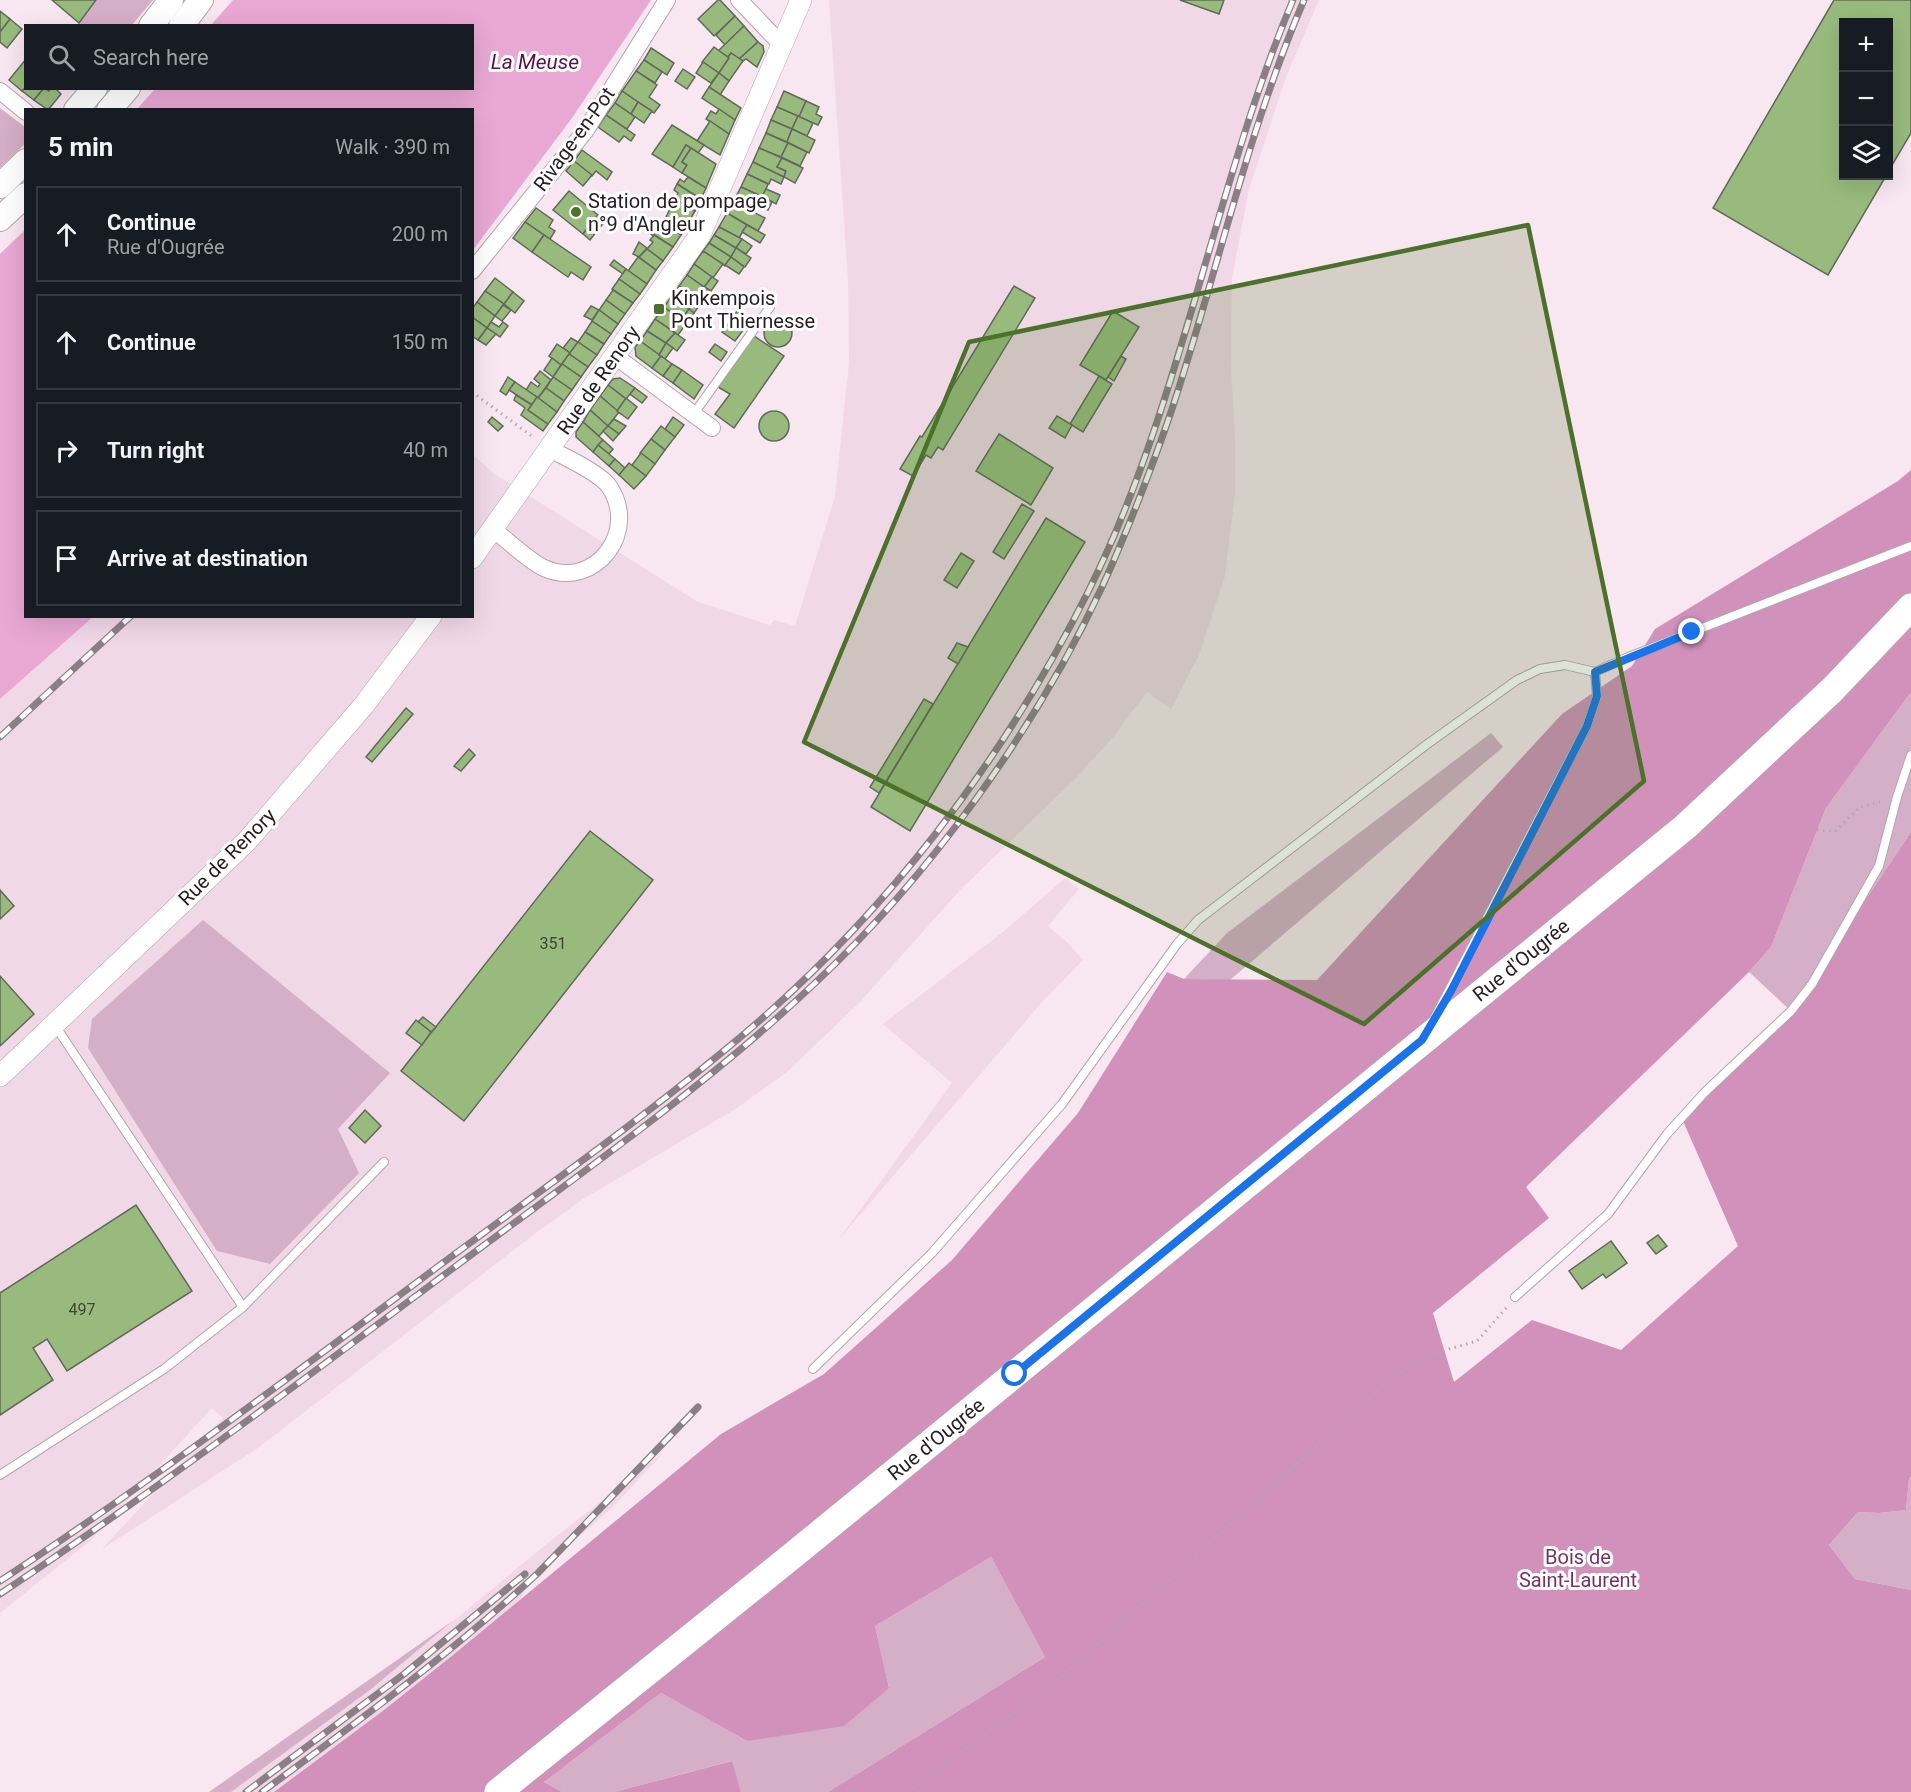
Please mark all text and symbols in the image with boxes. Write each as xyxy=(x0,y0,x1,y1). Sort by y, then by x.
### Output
map controls xyxy=(1839,18,1893,180)
button: + xyxy=(1839,18,1893,72)
search box xyxy=(24,24,474,90)
icon: search xyxy=(45,41,78,74)
text: Search here xyxy=(93,45,209,70)
water label: La Meuse xyxy=(491,50,579,74)
button: − xyxy=(1839,72,1893,126)
street label: Rivage-en-Pot xyxy=(528,82,620,196)
button: layers xyxy=(1839,126,1893,180)
text: 5 min xyxy=(48,132,113,162)
text: Walk · 390 m xyxy=(335,135,450,159)
place label: Station de pompage n°9 d'Angleur xyxy=(588,189,767,236)
marker: Station de pompage n°9 d'Angleur xyxy=(569,205,583,219)
text: Continue xyxy=(107,210,196,235)
icon: ahead xyxy=(50,218,83,251)
text: 200 m xyxy=(392,222,448,246)
text: Rue d'Ougrée xyxy=(107,235,225,259)
place label: Kinkempois Pont Thiernesse xyxy=(671,286,815,333)
marker: Kinkempois Pont Thiernesse xyxy=(652,302,666,316)
street label: Rue de Renory xyxy=(552,320,645,439)
icon: ahead xyxy=(50,326,83,359)
text: Continue xyxy=(107,330,196,355)
text: 150 m xyxy=(392,330,448,354)
icon: right xyxy=(50,434,83,467)
text: Turn right xyxy=(107,438,204,463)
text: 40 m xyxy=(403,438,448,462)
icon: arrive xyxy=(50,542,83,575)
text: Arrive at destination xyxy=(107,546,308,571)
route end xyxy=(1678,618,1704,644)
street label: Rue de Renory xyxy=(173,803,281,911)
street label: Rue d'Ougrée xyxy=(1468,914,1574,1006)
house number: 351 xyxy=(540,934,566,953)
house number: 497 xyxy=(69,1300,95,1319)
route start xyxy=(1001,1360,1027,1386)
street label: Rue d'Ougrée xyxy=(883,1393,989,1485)
park label: Bois de Saint-Laurent xyxy=(1519,1545,1637,1592)

